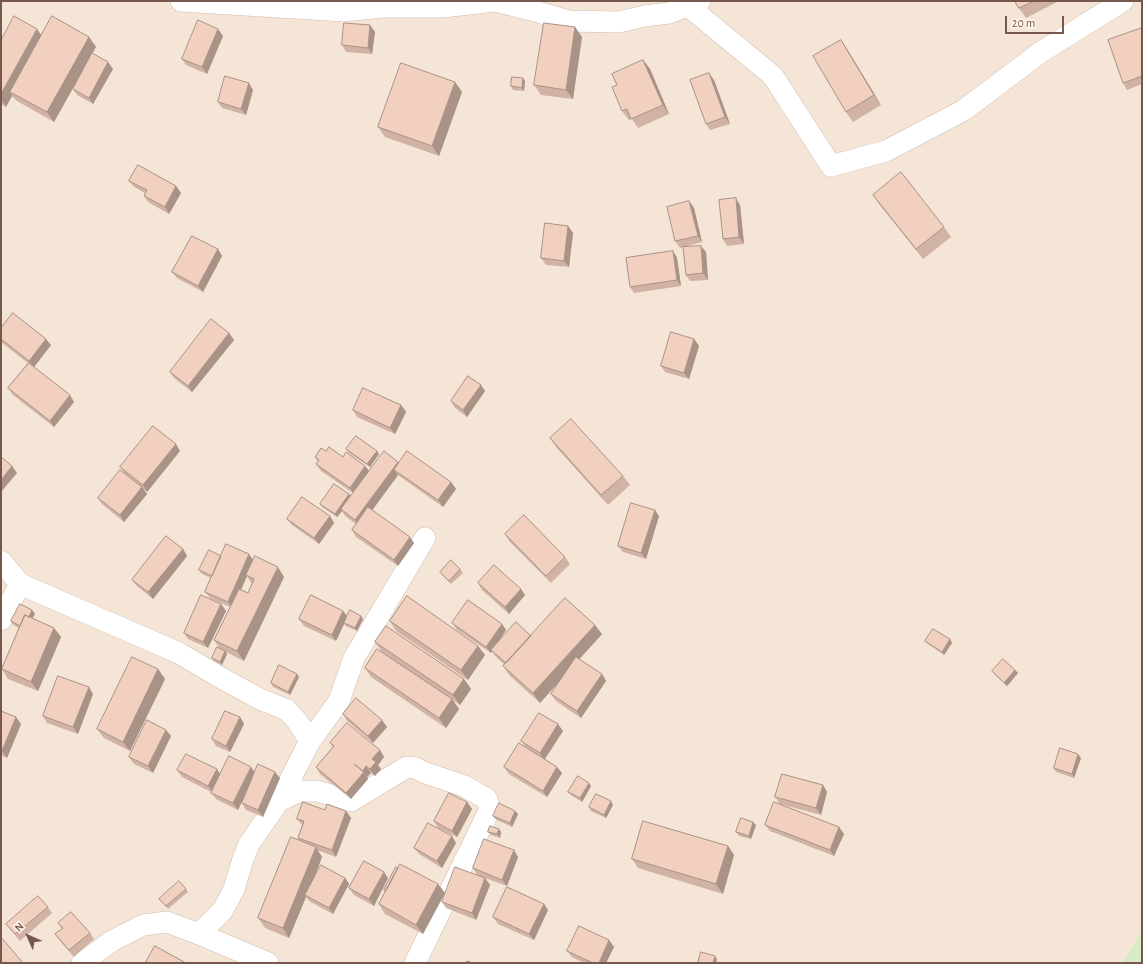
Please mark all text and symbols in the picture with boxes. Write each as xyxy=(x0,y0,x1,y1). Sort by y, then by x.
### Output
scale bar xyxy=(1007,8,1066,34)
text: 20 m xyxy=(1012,17,1035,29)
north arrow xyxy=(8,916,48,956)
text: N xyxy=(13,921,26,934)

